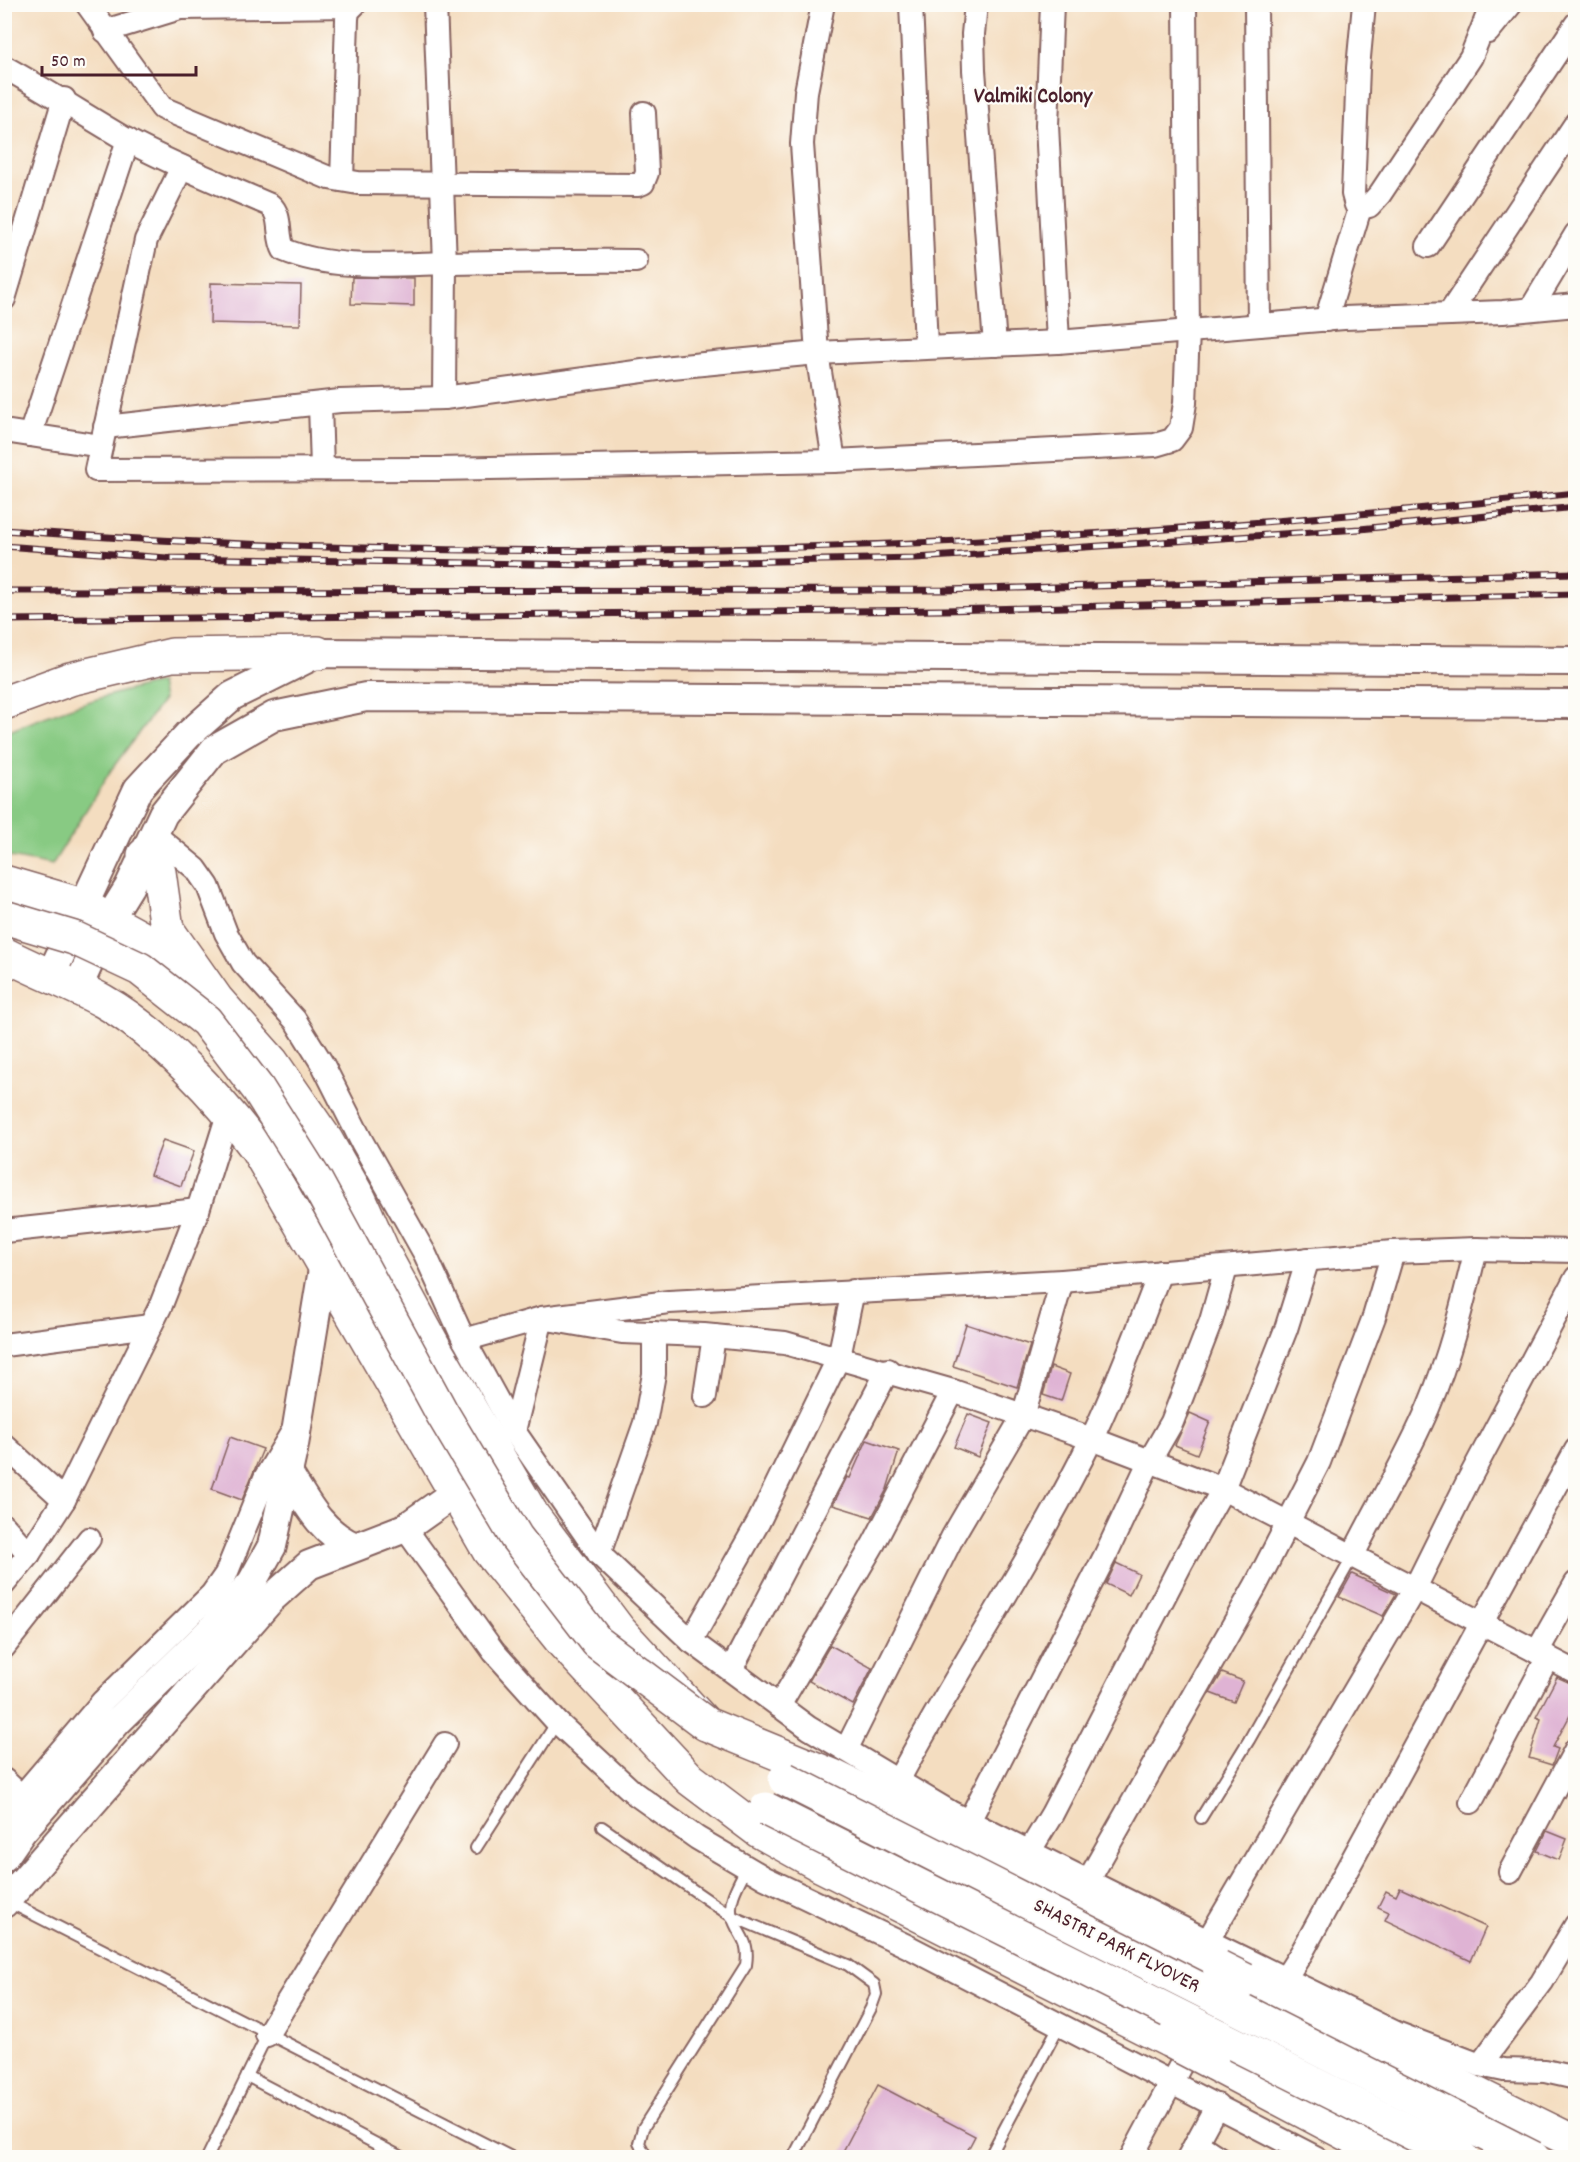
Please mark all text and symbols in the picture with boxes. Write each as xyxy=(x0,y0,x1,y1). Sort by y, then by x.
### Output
scale bar xyxy=(42,39,196,77)
text: 50 m xyxy=(51,50,86,75)
district label: Valmiki Colony xyxy=(974,82,1093,113)
street label: SHASTRI PARK FLYOVER xyxy=(1027,1892,1205,2002)

